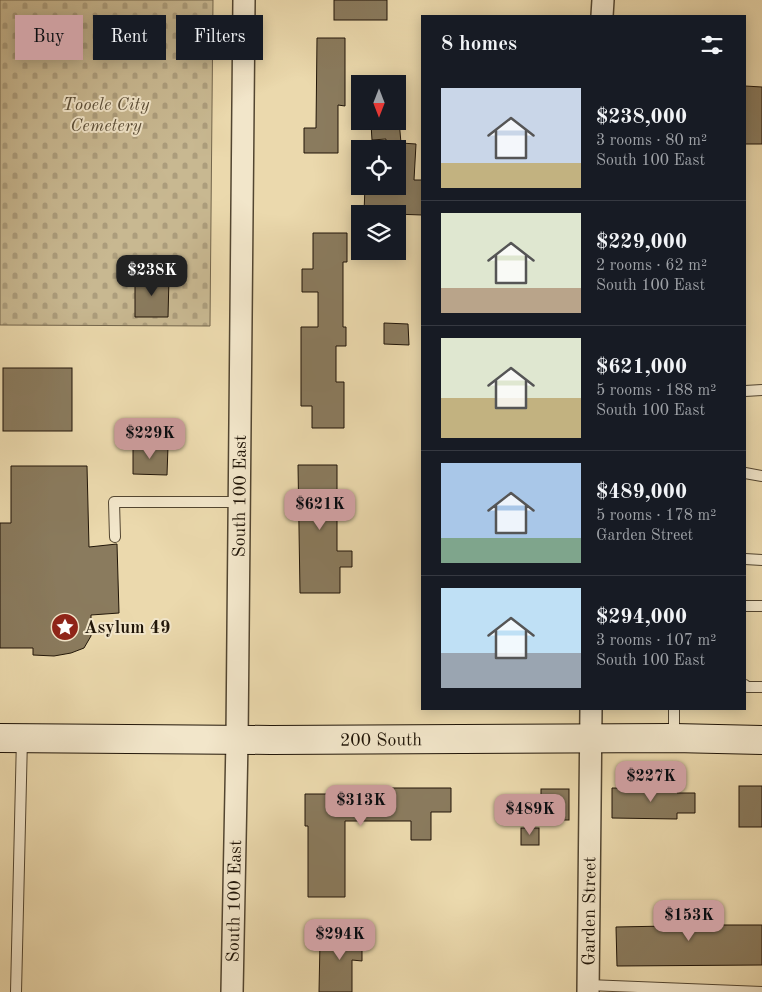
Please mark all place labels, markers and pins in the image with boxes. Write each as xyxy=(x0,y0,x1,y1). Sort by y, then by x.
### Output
pin: $238K xyxy=(117,254,187,297)
pin: $229K xyxy=(115,418,185,460)
pin: $621K xyxy=(285,488,355,531)
place icon: Asylum 49 xyxy=(50,612,80,642)
place label: Asylum 49 xyxy=(84,619,171,637)
pin: $227K xyxy=(616,760,686,803)
pin: $313K xyxy=(326,784,396,827)
pin: $489K xyxy=(495,794,565,836)
pin: $153K xyxy=(654,900,724,942)
pin: $294K xyxy=(305,918,375,961)

